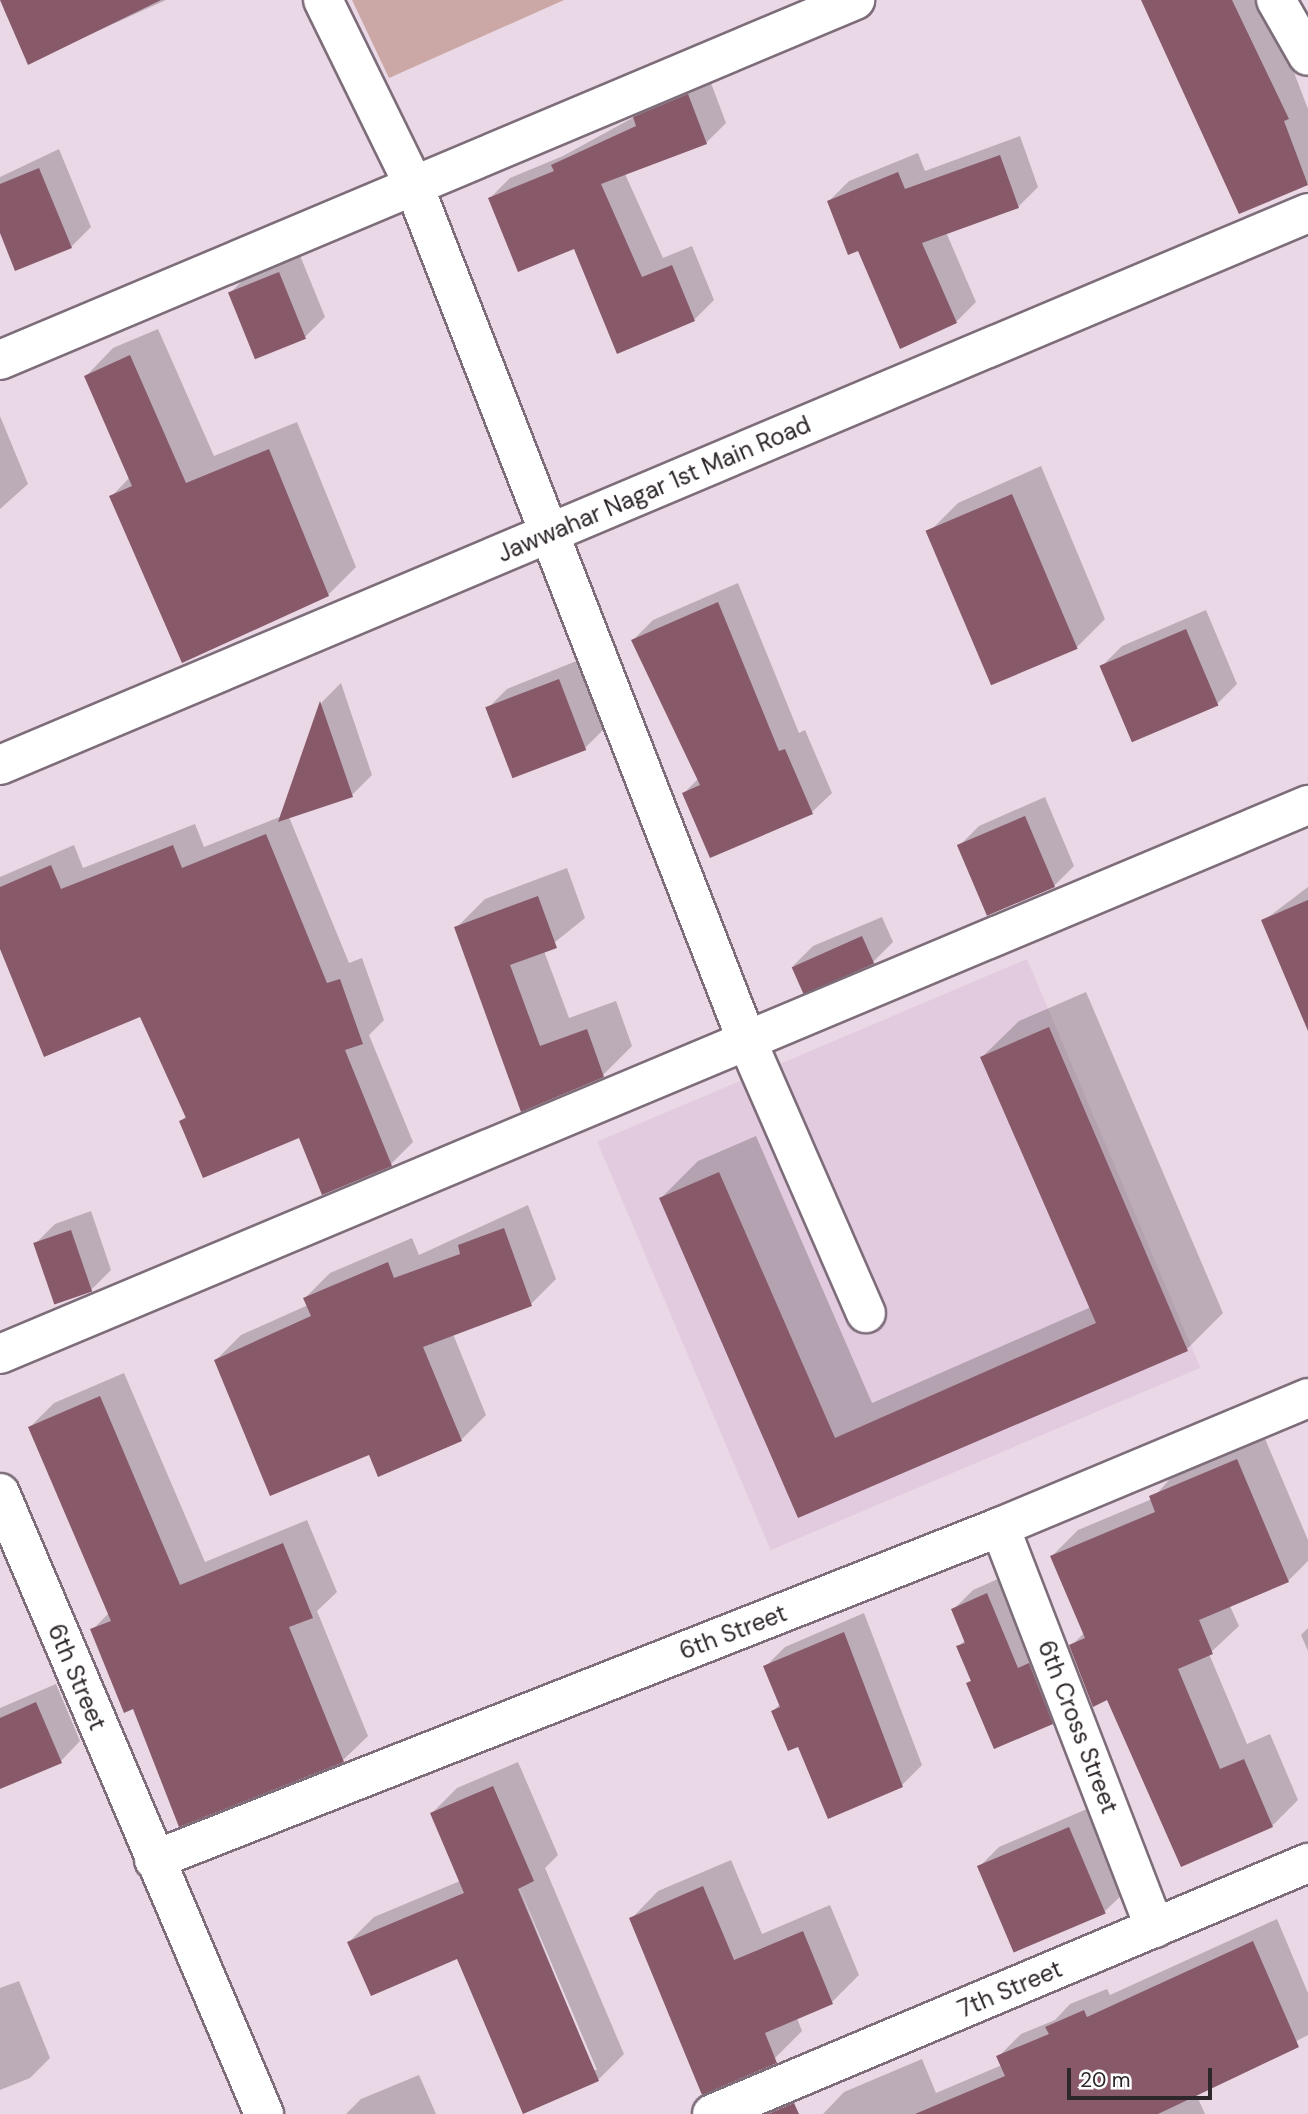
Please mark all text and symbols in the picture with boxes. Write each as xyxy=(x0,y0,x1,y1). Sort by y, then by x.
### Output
street label: Jawwahar Nagar 1st Main Road xyxy=(493,410,815,568)
street label: 6th Street xyxy=(675,1598,791,1666)
street label: 6th Street xyxy=(42,1620,112,1734)
street label: 6th Cross Street xyxy=(1032,1636,1124,1818)
street label: 7th Street xyxy=(954,1954,1066,2024)
scale bar xyxy=(1070,2054,1215,2098)
text: 20 m xyxy=(1080,2066,1131,2094)

